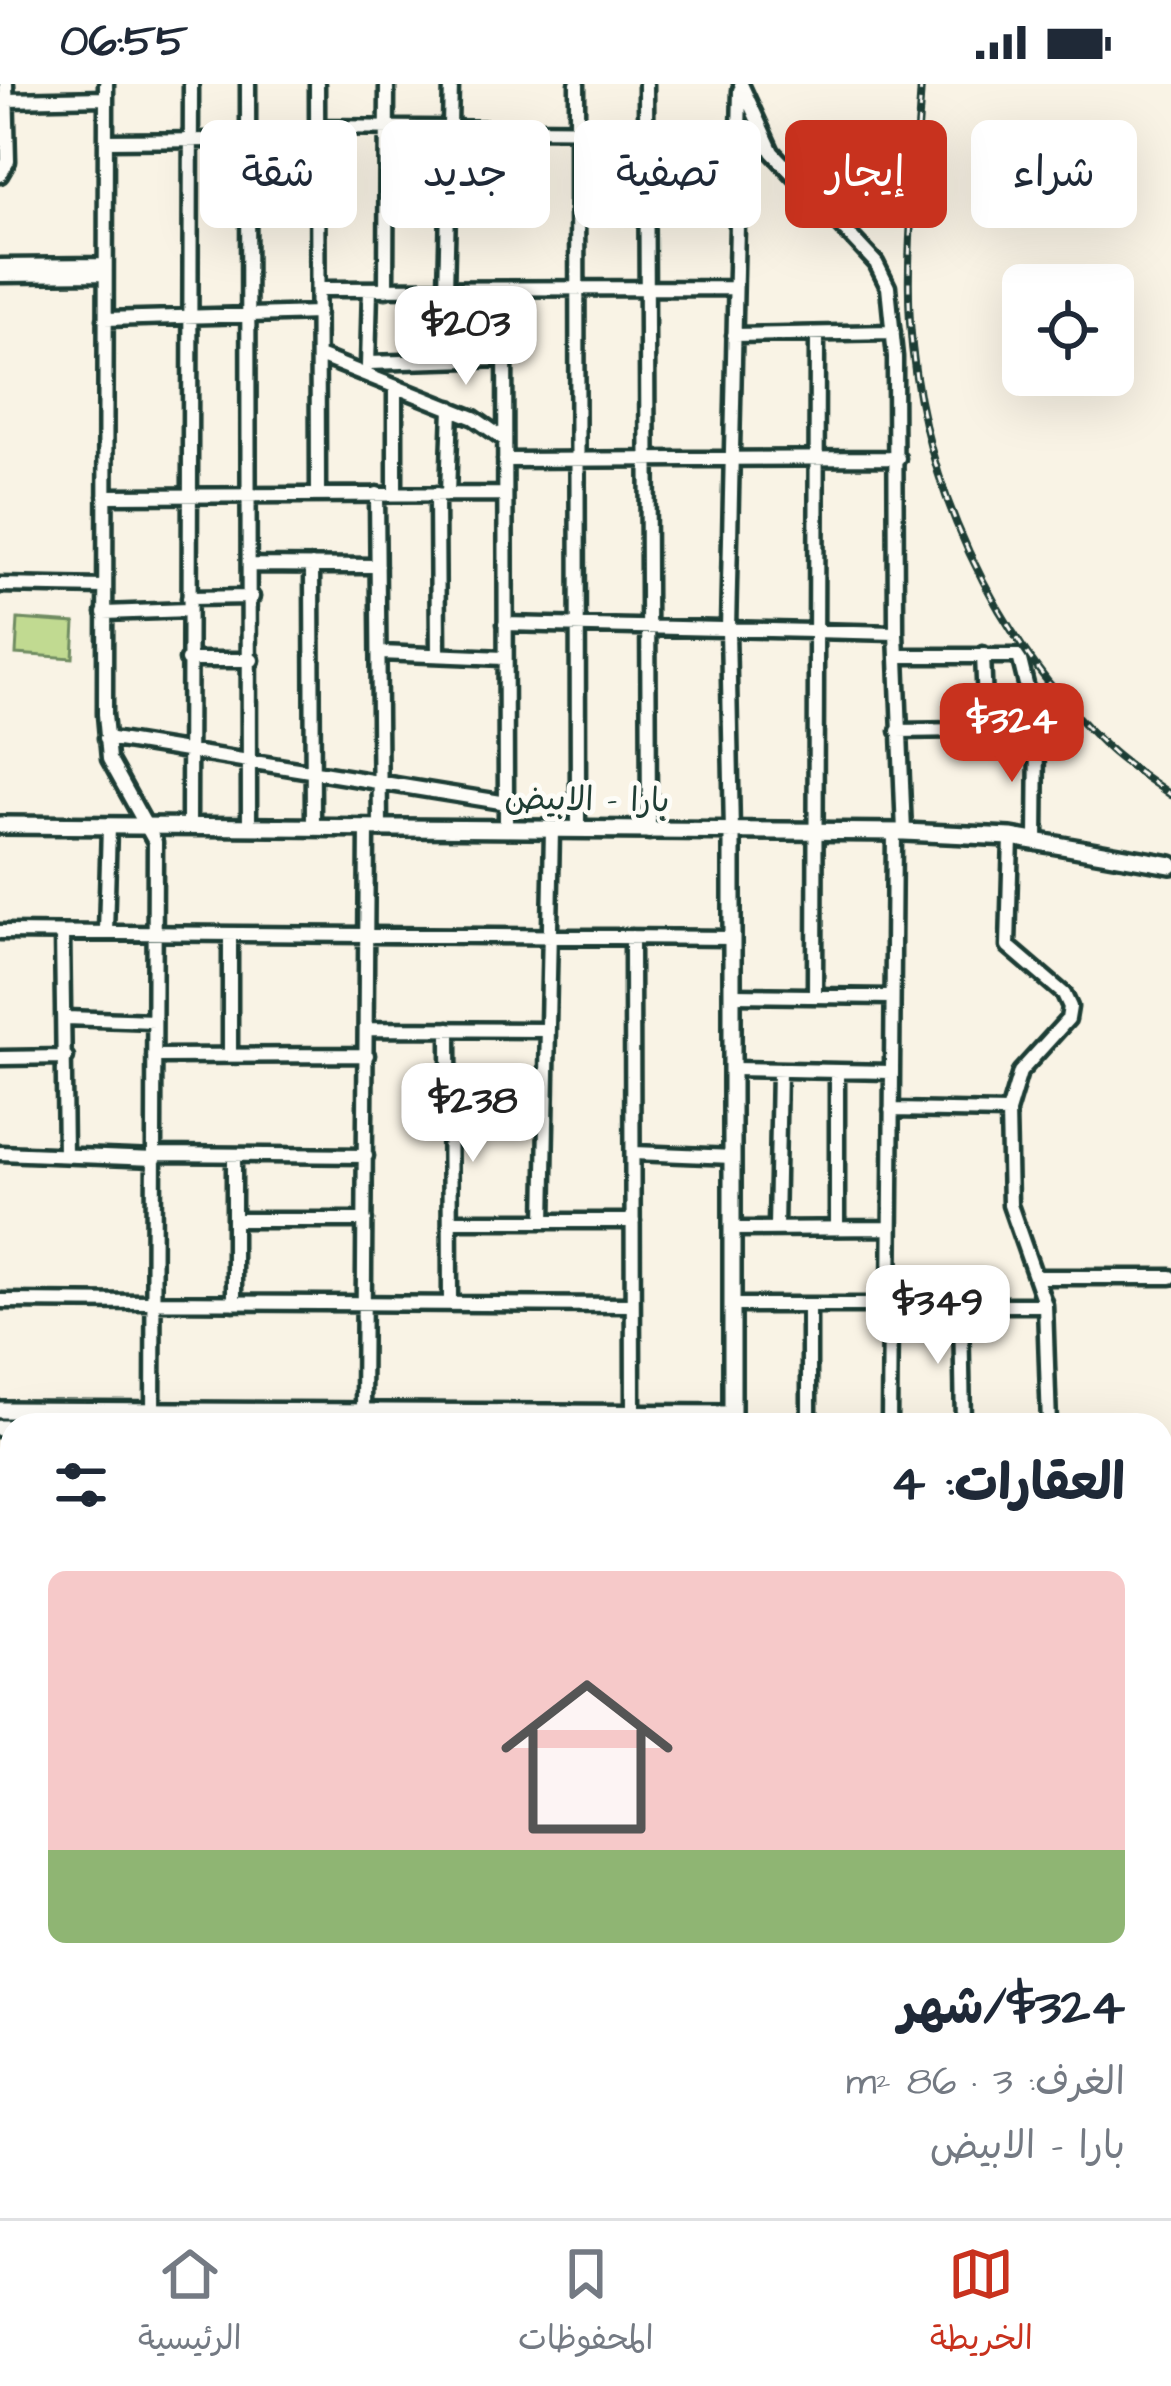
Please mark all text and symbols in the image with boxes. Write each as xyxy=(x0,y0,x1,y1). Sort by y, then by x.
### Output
text: 06:55 xyxy=(60,11,188,73)
chip: شقة xyxy=(200,120,357,228)
chip: جديد xyxy=(381,120,550,228)
chip: تصفية xyxy=(574,120,761,228)
chip: إيجار xyxy=(785,120,947,228)
chip: شراء xyxy=(971,120,1137,228)
map controls xyxy=(1002,264,1134,396)
button: locate xyxy=(1002,264,1134,396)
pin: $203 xyxy=(395,286,537,388)
text: $203 xyxy=(422,298,510,352)
pin: $324 xyxy=(941,683,1083,785)
text: $324 xyxy=(967,695,1057,749)
street label: بارا - الابيض xyxy=(504,776,670,824)
pin: $238 xyxy=(402,1063,544,1165)
text: $238 xyxy=(428,1075,518,1129)
pin: $349 xyxy=(867,1265,1009,1367)
text: $349 xyxy=(893,1277,983,1331)
text: العقارات: 4 xyxy=(890,1449,1125,1520)
icon: filters xyxy=(48,1452,114,1518)
icon: home xyxy=(479,1649,695,1865)
text: $324/شهر xyxy=(899,1973,1125,2044)
text: الغرف: 3 · 86 m² xyxy=(846,2056,1125,2110)
text: بارا - الابيض xyxy=(930,2120,1125,2174)
tab: الرئيسية xyxy=(138,2241,242,2367)
tab: المحفوظات xyxy=(518,2241,654,2367)
tab: الخريطة xyxy=(930,2241,1033,2367)

